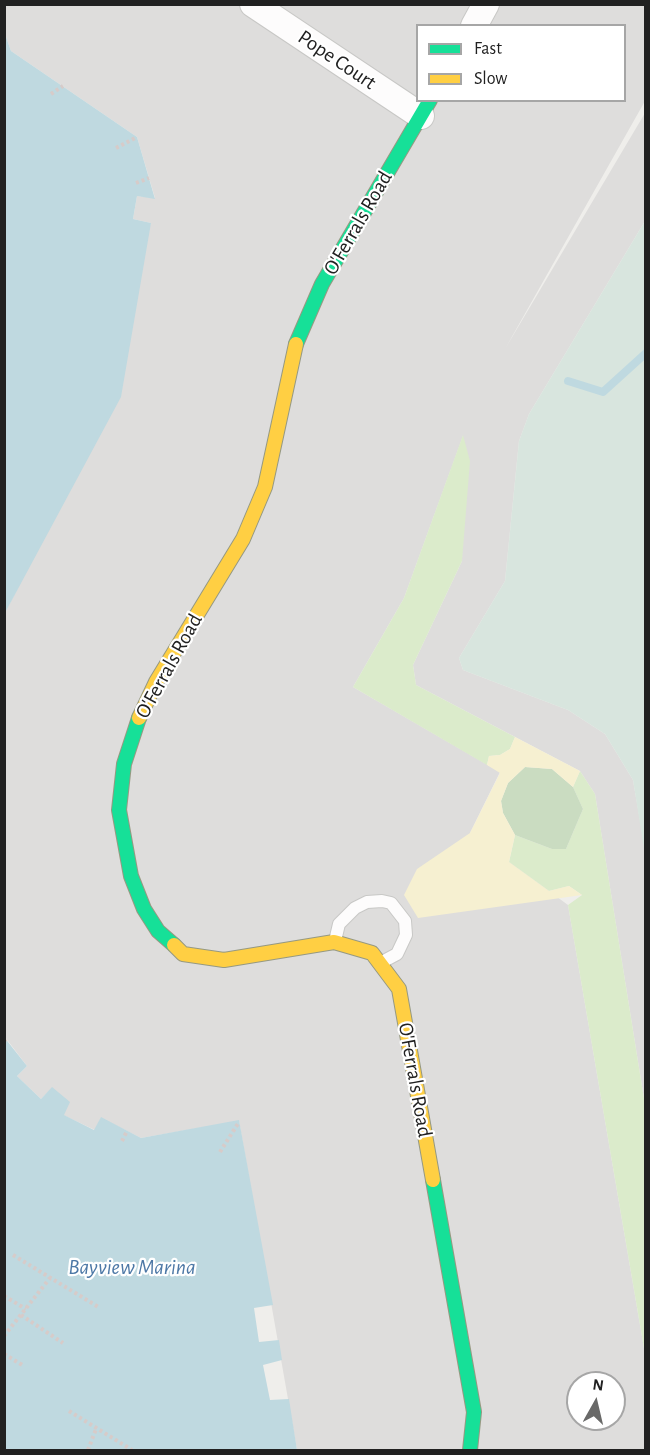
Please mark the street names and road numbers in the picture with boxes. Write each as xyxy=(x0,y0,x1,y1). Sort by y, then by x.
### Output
street label: Pope Court xyxy=(293,25,381,95)
street label: O'Ferrals Road xyxy=(318,167,398,279)
street label: O'Ferrals Road xyxy=(130,609,208,723)
street label: O'Ferrals Road xyxy=(393,1021,437,1139)

